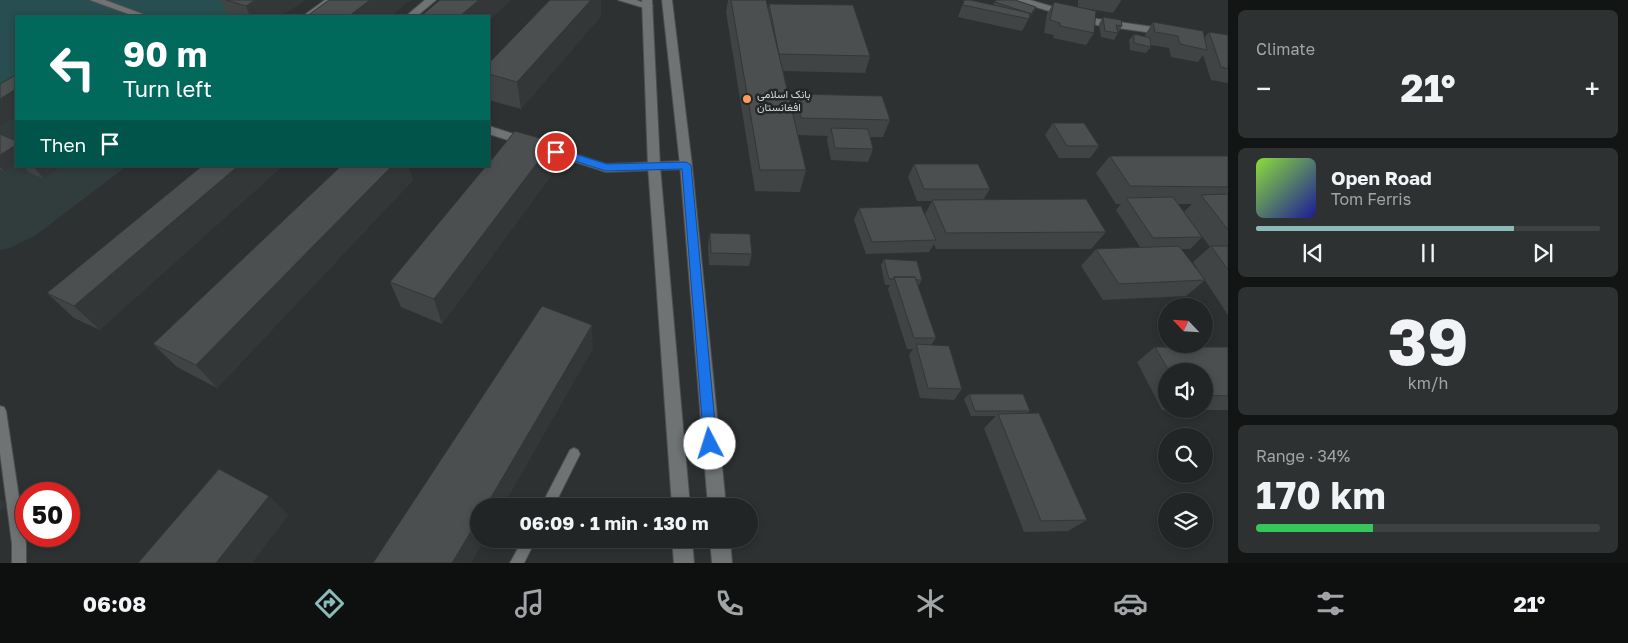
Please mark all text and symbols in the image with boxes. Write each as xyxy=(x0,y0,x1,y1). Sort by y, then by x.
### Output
text: 90 m xyxy=(123,33,207,75)
icon: left xyxy=(40,35,105,100)
text: Climate xyxy=(1256,39,1315,59)
text: 21° xyxy=(1401,65,1456,110)
text: − xyxy=(1256,72,1271,105)
text: + xyxy=(1585,72,1600,105)
text: Turn left xyxy=(123,75,212,102)
place label: بانک اسلامی افغانستان xyxy=(757,87,810,113)
marker: بانک اسلامی افغانستان xyxy=(741,93,753,105)
icon: arrive xyxy=(96,130,124,158)
pin xyxy=(535,131,577,173)
text: Then xyxy=(40,133,86,156)
icon: arrive xyxy=(542,138,570,166)
text: Open Road xyxy=(1331,166,1432,189)
text: Tom Ferris xyxy=(1331,189,1411,209)
icon: previous xyxy=(1299,239,1327,267)
icon: pause xyxy=(1414,239,1442,267)
icon: next xyxy=(1529,239,1557,267)
north arrow xyxy=(1158,298,1212,352)
map controls xyxy=(1158,298,1213,548)
text: 39 xyxy=(1388,301,1468,379)
button: sound xyxy=(1158,363,1213,418)
text: km/h xyxy=(1408,373,1448,393)
position arrow xyxy=(683,417,735,469)
button: search xyxy=(1158,428,1213,483)
text: Range · 34% xyxy=(1256,446,1350,466)
text: 170 km xyxy=(1256,472,1386,517)
speed limit sign: 50 xyxy=(15,482,80,547)
button: layers xyxy=(1158,493,1213,548)
text: 06:09 · 1 min · 130 m xyxy=(519,511,709,534)
icon: directions xyxy=(312,586,347,621)
icon: music xyxy=(512,586,547,621)
icon: phone xyxy=(712,586,747,621)
icon: climate xyxy=(913,586,948,621)
icon: car xyxy=(1113,586,1148,621)
icon: filters xyxy=(1313,586,1348,621)
text: 06:08 xyxy=(83,590,146,617)
text: 21° xyxy=(1513,590,1545,617)

